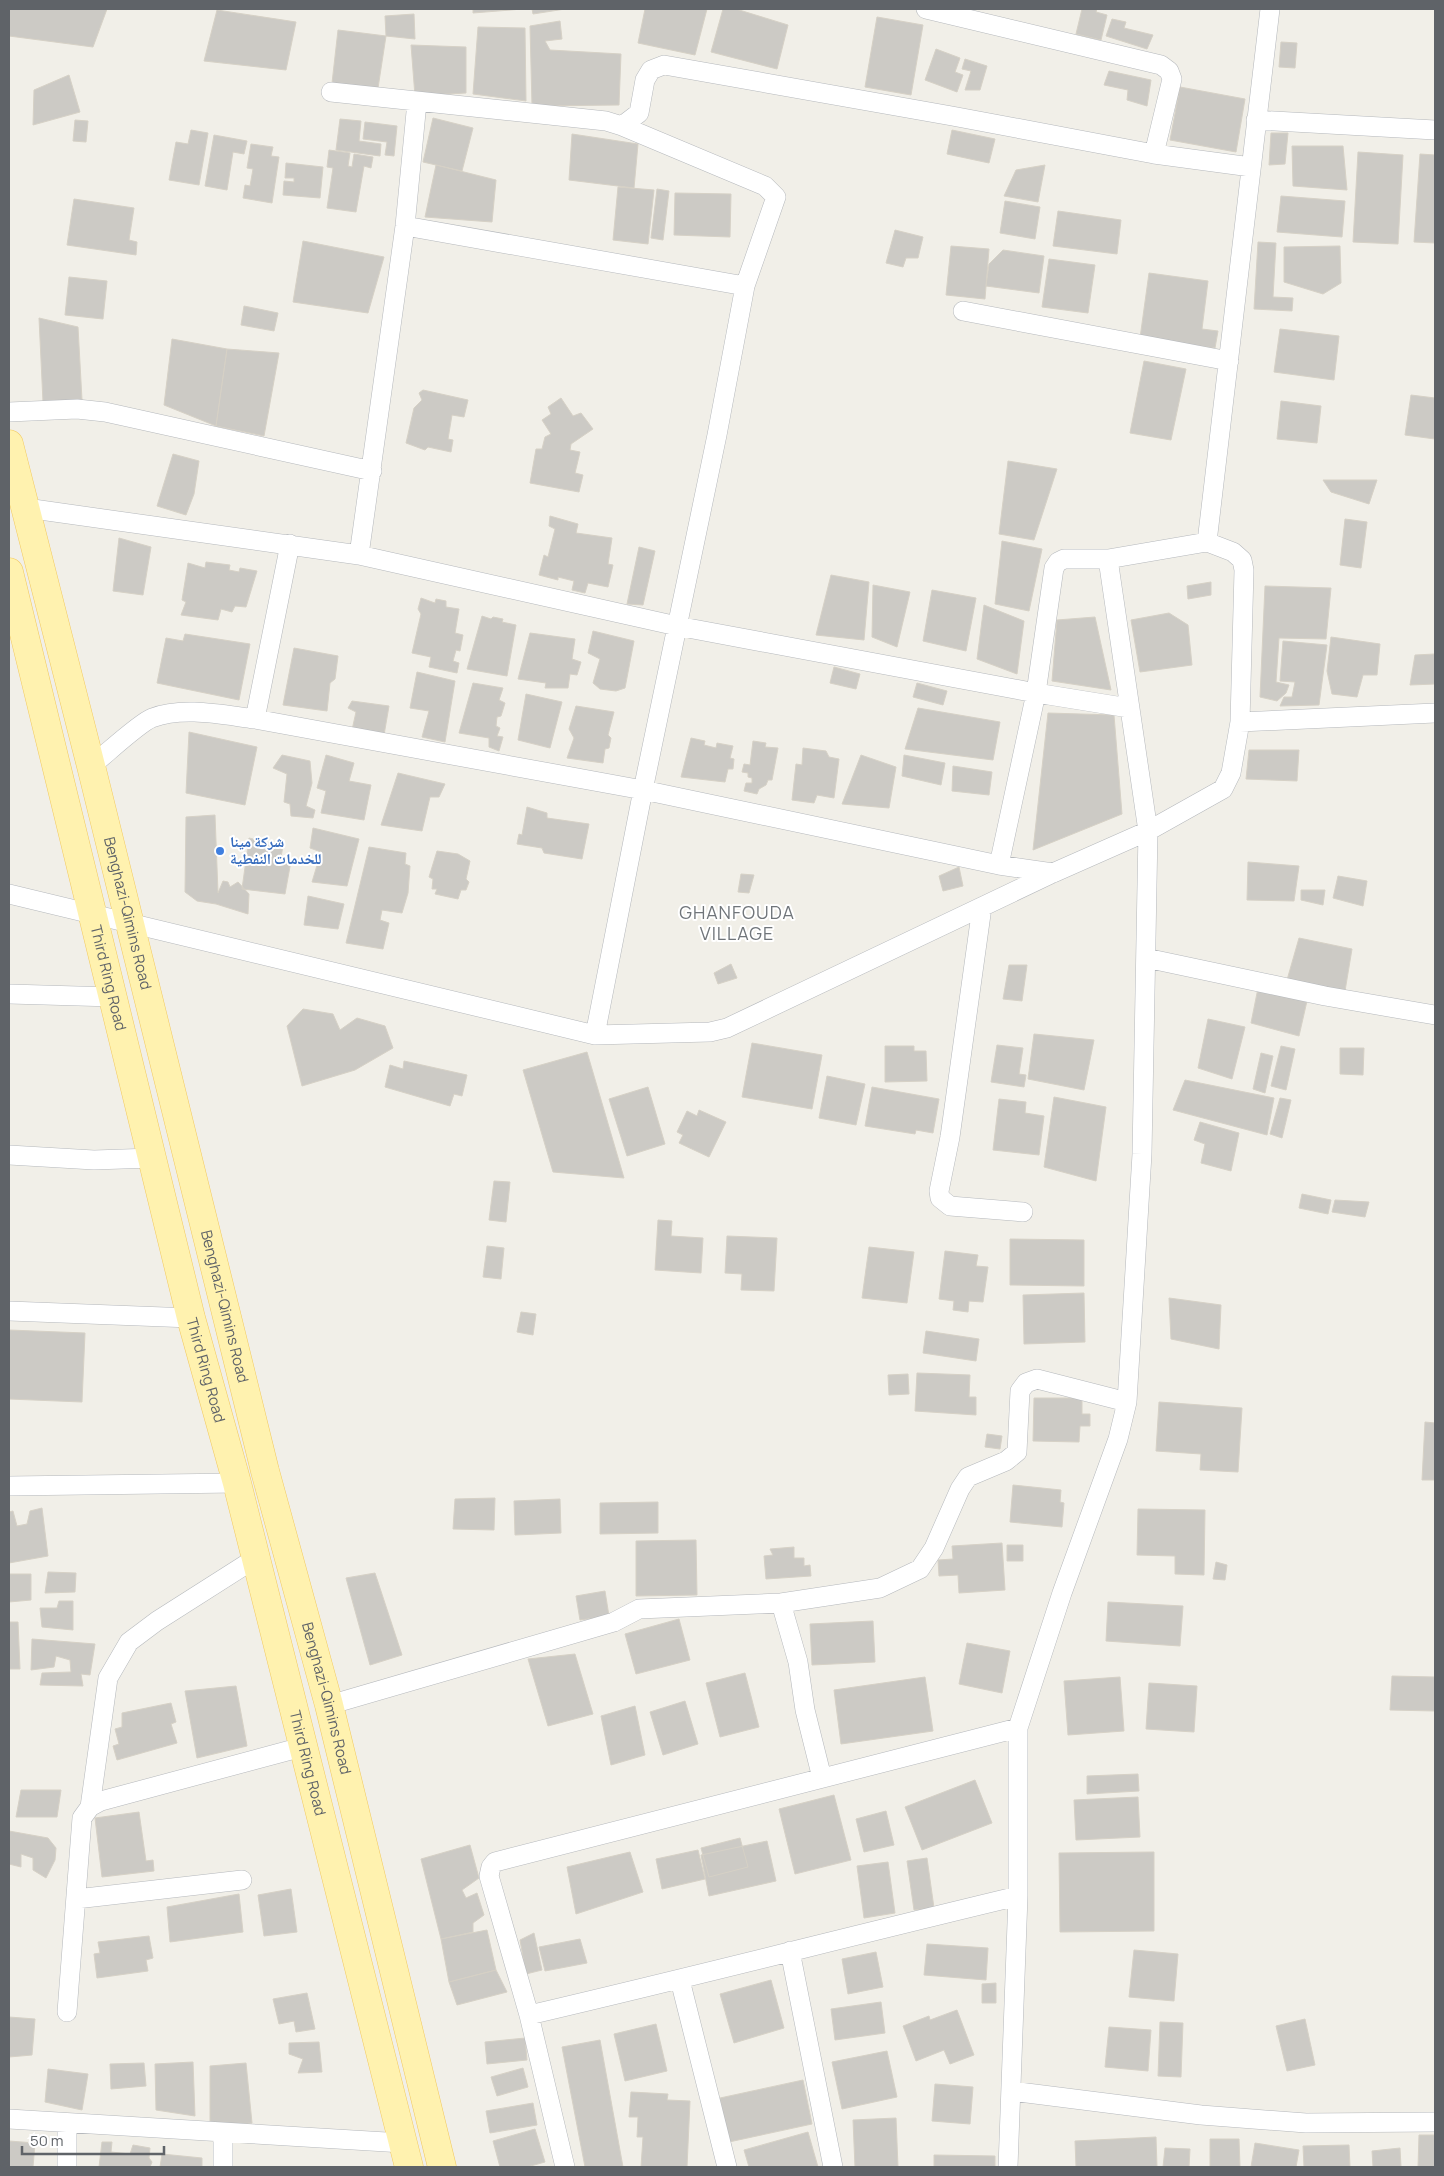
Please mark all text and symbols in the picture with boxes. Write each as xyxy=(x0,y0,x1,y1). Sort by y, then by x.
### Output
place label: شركة مينا للخدمات النفطية xyxy=(230,831,322,869)
street label: Benghazi-Qimins Road xyxy=(99,835,157,992)
marker: شركة مينا للخدمات النفطية xyxy=(214,845,226,857)
district label: GHANFOUDA VILLAGE xyxy=(679,900,795,945)
street label: Third Ring Road xyxy=(86,923,132,1033)
street label: Benghazi-Qimins Road xyxy=(196,1228,254,1385)
street label: Third Ring Road xyxy=(181,1315,231,1425)
street label: Benghazi-Qimins Road xyxy=(297,1620,357,1777)
street label: Third Ring Road xyxy=(285,1708,331,1818)
scale bar xyxy=(22,2124,165,2156)
text: 50 m xyxy=(30,2130,64,2151)

